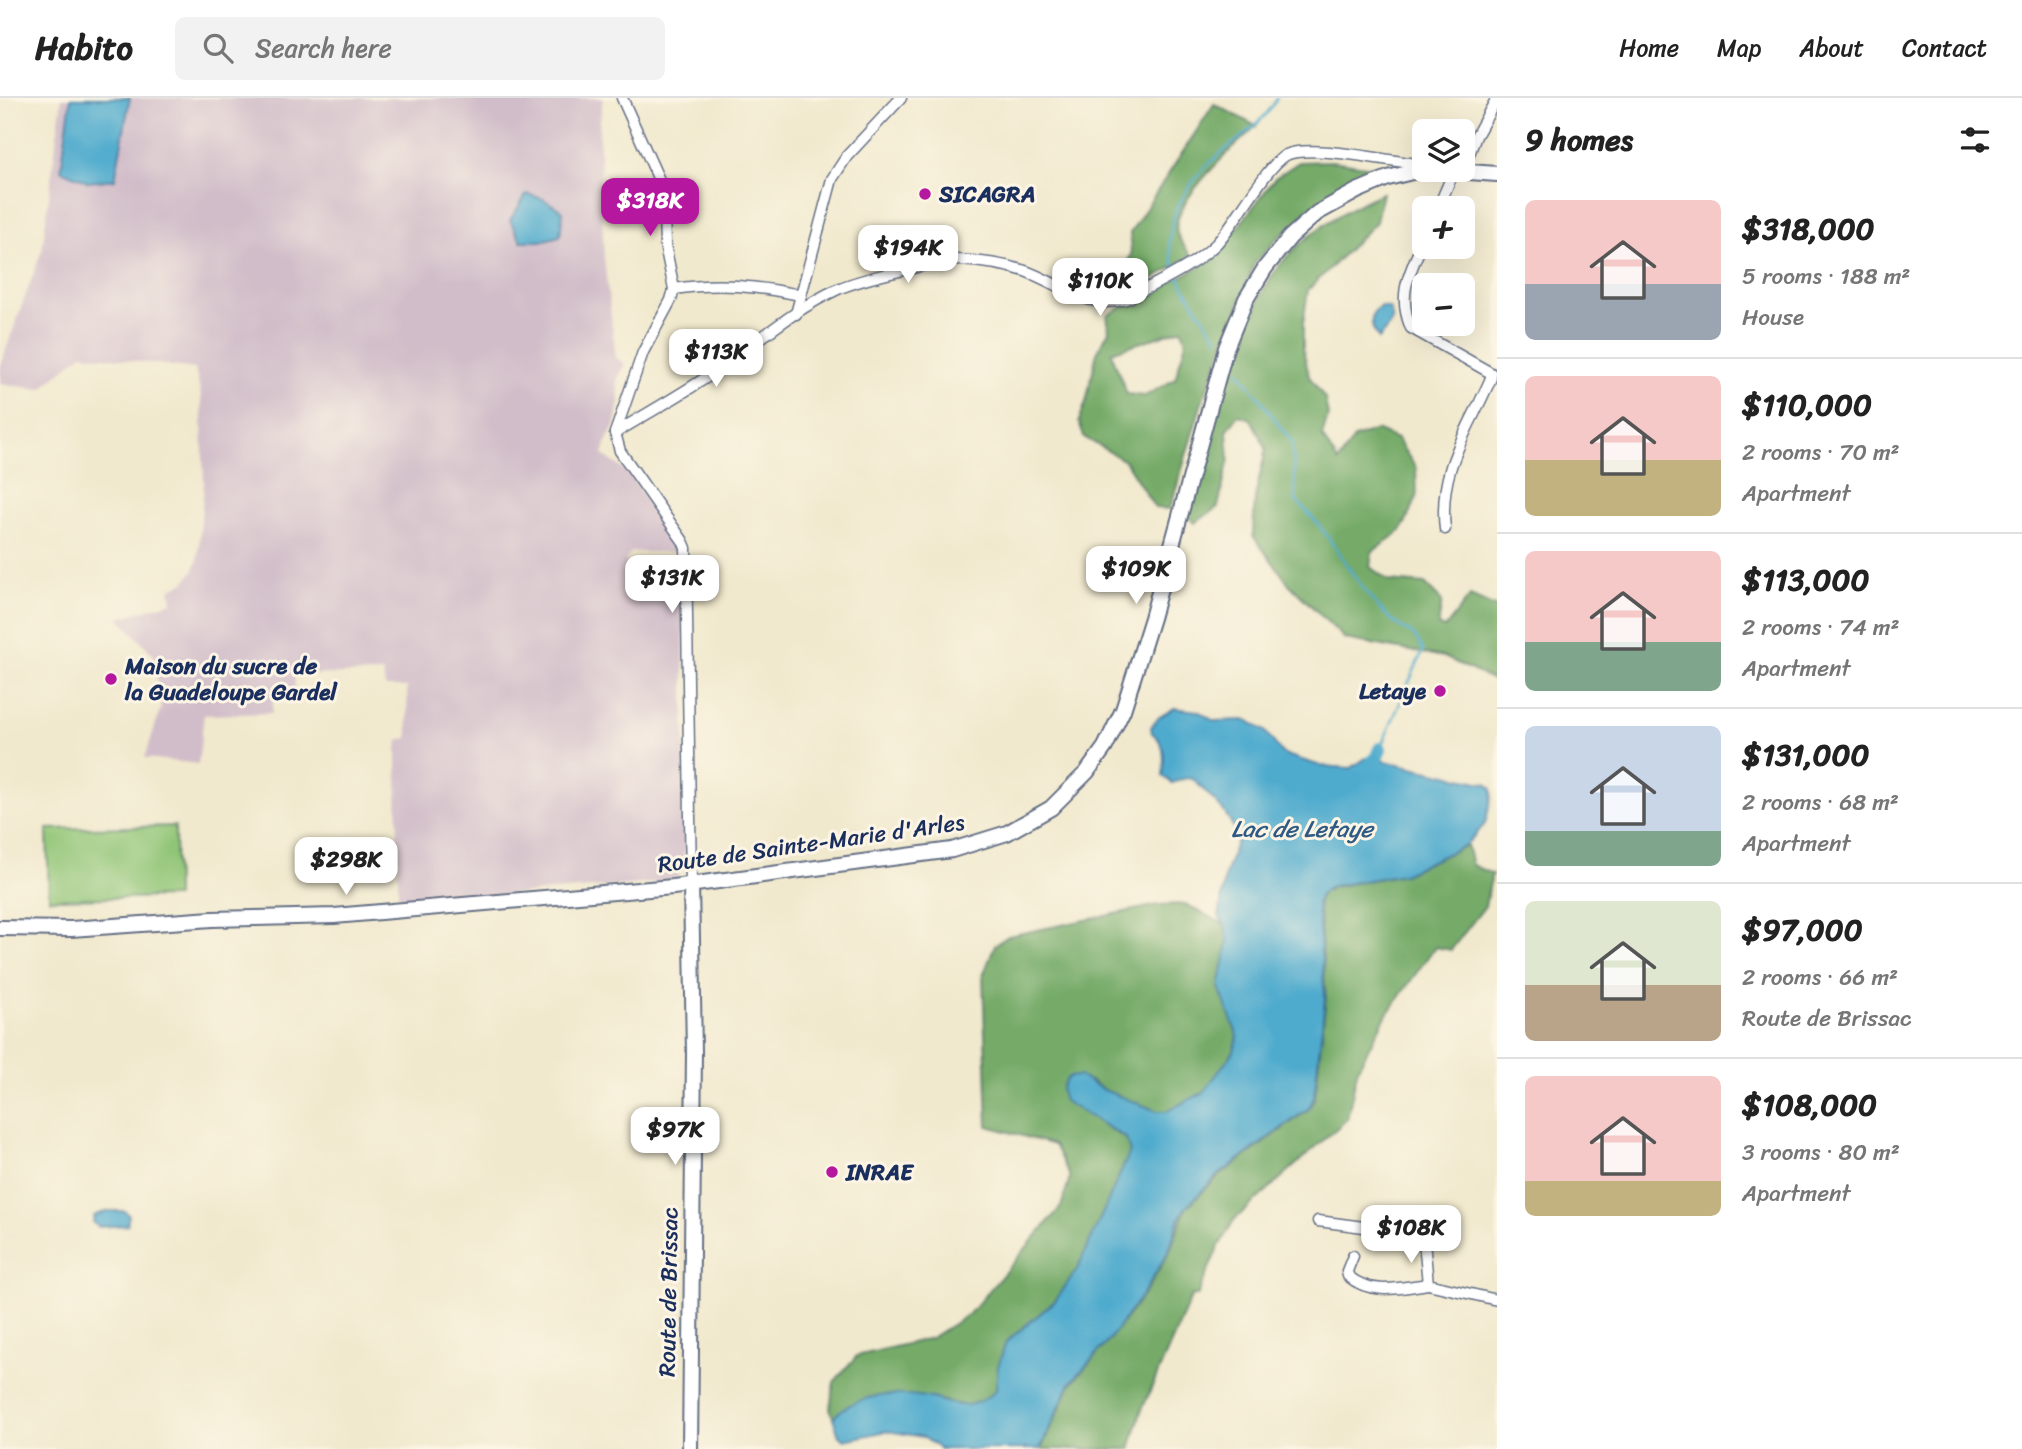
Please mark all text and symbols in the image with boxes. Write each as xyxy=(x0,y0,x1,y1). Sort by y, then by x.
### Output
search box xyxy=(175,17,665,80)
text: Habito xyxy=(35,19,133,77)
text: Search here xyxy=(255,25,392,71)
text: Home xyxy=(1619,27,1679,69)
text: Map xyxy=(1717,27,1761,69)
text: About xyxy=(1799,27,1864,69)
text: Contact xyxy=(1902,27,1987,69)
icon: search xyxy=(199,29,237,67)
text: 9 homes xyxy=(1525,113,1633,167)
map controls xyxy=(1412,119,1475,336)
button: layers xyxy=(1412,119,1475,182)
icon: filters xyxy=(1956,121,1994,159)
place label: SICAGRA xyxy=(938,174,1035,215)
pin: $318K xyxy=(601,178,699,238)
text: $318K xyxy=(617,180,683,221)
marker: SICAGRA xyxy=(917,186,933,202)
button: + xyxy=(1412,196,1475,259)
text: $318,000 xyxy=(1742,202,1875,256)
pin: $194K xyxy=(859,226,957,285)
text: $194K xyxy=(874,227,942,268)
icon: home xyxy=(1581,228,1665,312)
text: 5 rooms · 188 m² xyxy=(1742,256,1910,297)
pin: $110K xyxy=(1051,258,1149,318)
text: $110K xyxy=(1068,260,1132,301)
button: − xyxy=(1412,273,1475,336)
text: House xyxy=(1742,297,1804,338)
pin: $113K xyxy=(667,330,765,389)
text: $113K xyxy=(685,331,747,372)
text: $110,000 xyxy=(1742,378,1872,432)
icon: home xyxy=(1581,404,1665,488)
text: 2 rooms · 70 m² xyxy=(1742,432,1900,473)
text: Apartment xyxy=(1742,473,1851,514)
pin: $109K xyxy=(1087,546,1185,606)
text: $109K xyxy=(1102,548,1170,589)
text: $113,000 xyxy=(1742,553,1869,607)
pin: $131K xyxy=(623,556,721,615)
text: $131K xyxy=(641,557,703,598)
icon: home xyxy=(1581,579,1665,663)
text: 2 rooms · 74 m² xyxy=(1742,607,1899,648)
place label: Maison du sucre de la Guadeloupe Gardel xyxy=(124,646,338,713)
text: Apartment xyxy=(1742,648,1851,689)
marker: Maison du sucre de la Guadeloupe Gardel xyxy=(103,671,119,687)
place label: Letaye xyxy=(1359,671,1427,712)
marker: Letaye xyxy=(1432,683,1448,699)
text: $131,000 xyxy=(1742,728,1869,782)
icon: home xyxy=(1581,754,1665,838)
text: 2 rooms · 68 m² xyxy=(1742,782,1899,823)
street label: Route de Sainte-Marie d'Arles xyxy=(655,802,968,885)
water label: Lac de Letaye xyxy=(1231,808,1376,850)
text: Apartment xyxy=(1742,823,1851,864)
pin: $298K xyxy=(297,838,395,897)
text: $298K xyxy=(311,839,381,880)
text: $97,000 xyxy=(1742,903,1863,957)
icon: home xyxy=(1581,929,1665,1013)
text: 2 rooms · 66 m² xyxy=(1742,957,1898,998)
text: Route de Brissac xyxy=(1742,998,1912,1039)
text: $108,000 xyxy=(1742,1078,1877,1132)
icon: home xyxy=(1581,1104,1665,1188)
pin: $97K xyxy=(634,1108,716,1167)
text: $97K xyxy=(647,1109,703,1150)
text: 3 rooms · 80 m² xyxy=(1742,1132,1900,1173)
place label: INRAE xyxy=(845,1152,915,1193)
marker: INRAE xyxy=(824,1164,840,1180)
text: Apartment xyxy=(1742,1173,1851,1214)
street label: Route de Brissac xyxy=(647,1206,690,1377)
pin: $108K xyxy=(1362,1206,1460,1265)
text: $108K xyxy=(1377,1207,1445,1248)

